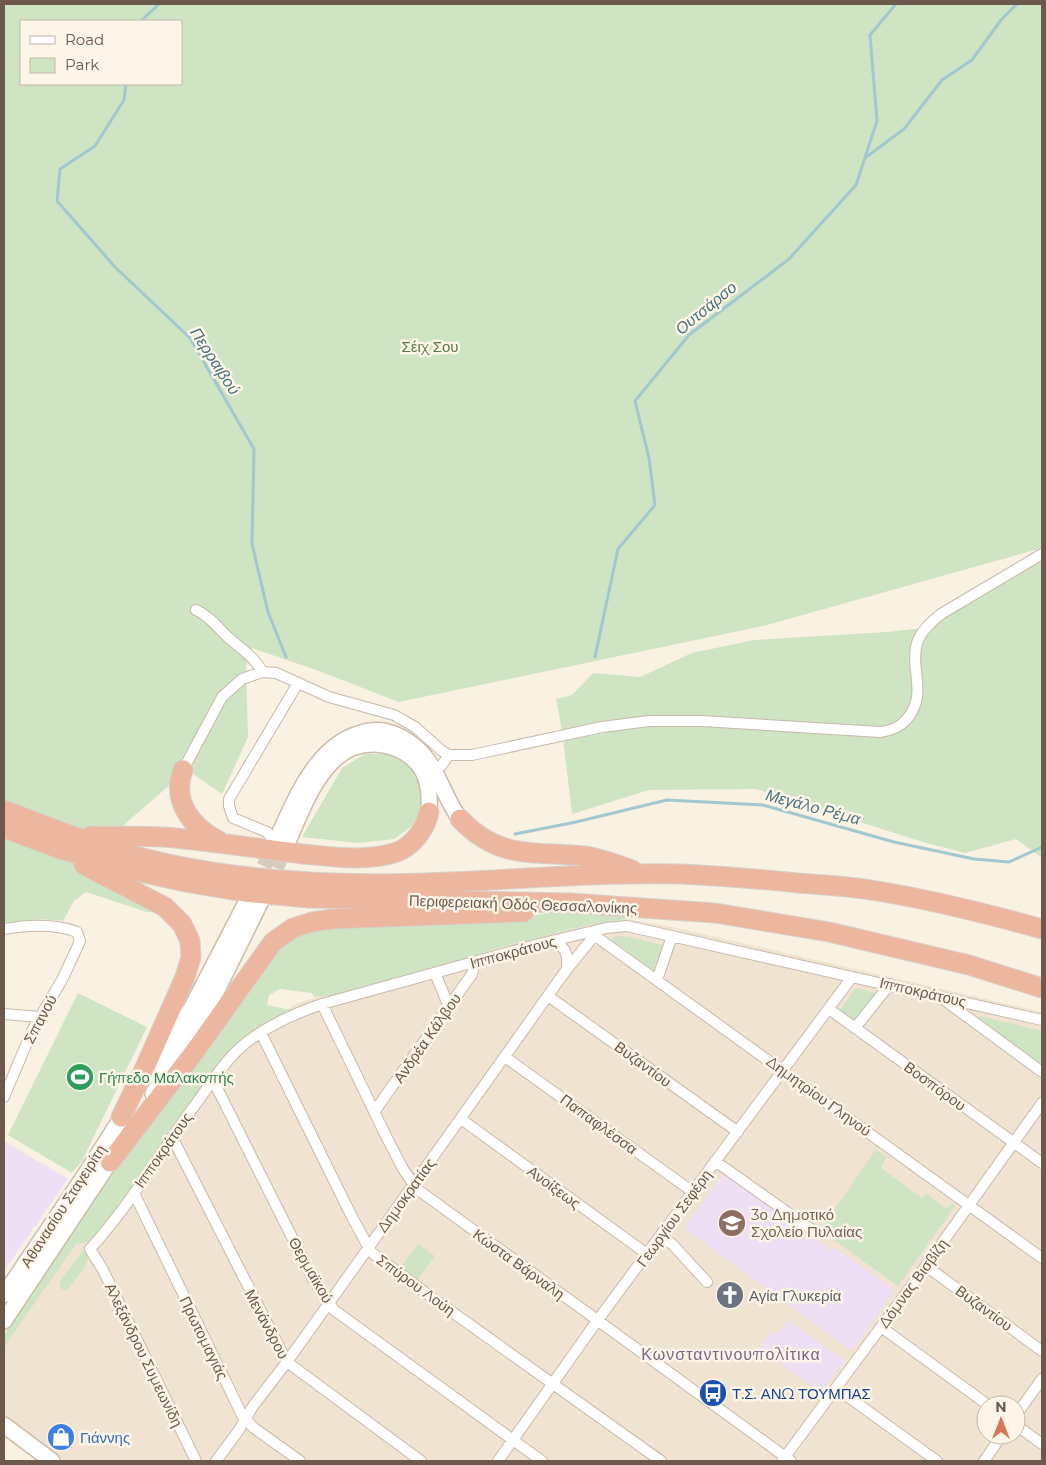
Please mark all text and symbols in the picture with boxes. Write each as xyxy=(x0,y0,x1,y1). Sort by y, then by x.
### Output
legend xyxy=(20,20,182,85)
text: Road xyxy=(65,30,104,49)
text: Park xyxy=(65,55,99,74)
water label: Ουτσάρσο xyxy=(671,277,741,339)
water label: Περραιβού xyxy=(186,324,244,398)
park label: Σέιχ Σου xyxy=(401,337,459,356)
water label: Μεγάλο Ρέμα xyxy=(764,785,863,829)
street label: Περιφερειακή Οδός Θεσσαλονίκης xyxy=(409,891,637,917)
street label: Ιπποκράτους xyxy=(468,931,558,973)
street label: Ιπποκράτους xyxy=(878,973,968,1011)
street label: Ανδρέα Κάλβου xyxy=(389,989,465,1087)
street label: Σπανού xyxy=(19,991,61,1047)
street label: Βυζαντίου xyxy=(611,1037,675,1091)
street label: Δημητρίου Γληνού xyxy=(763,1052,875,1140)
street label: Βοσπόρου xyxy=(900,1057,970,1115)
sports icon: Γήπεδο Μαλακοπής xyxy=(65,1062,95,1092)
place label: Γήπεδο Μαλακοπής xyxy=(99,1068,234,1087)
street label: Παπαφλέσσα xyxy=(557,1090,642,1159)
street label: Ιπποκράτους xyxy=(130,1108,196,1192)
street label: Αθανασίου Σταγειρίτη xyxy=(16,1141,110,1271)
street label: Δημοκρατίας xyxy=(373,1154,439,1236)
street label: Ανοίξεως xyxy=(524,1161,584,1213)
street label: Γεωργίου Σεφέρη xyxy=(632,1166,716,1270)
place label: 3ο Δημοτικό Σχολείο Πυλαίας xyxy=(751,1205,862,1241)
school or university icon: 3ο Δημοτικό Σχολείο Πυλαίας xyxy=(717,1208,747,1238)
street label: Κώστα Βάρναλη xyxy=(469,1224,569,1304)
street label: Θερμαϊκού xyxy=(285,1234,337,1306)
street label: Δόμνας Βισβίζη xyxy=(874,1235,952,1331)
street label: Σπύρου Λούη xyxy=(373,1250,459,1320)
street label: Αλεξάνδρου Συμεωνίδη xyxy=(101,1280,187,1430)
church icon: Αγία Γλυκερία xyxy=(715,1280,745,1310)
street label: Βυζαντίου xyxy=(952,1281,1016,1335)
street label: Μενάνδρου xyxy=(241,1286,293,1362)
place label: Αγία Γλυκερία xyxy=(749,1286,842,1305)
street label: Πρωτομαγιάς xyxy=(176,1293,232,1383)
district label: Κωνσταντινουπολίτικα xyxy=(641,1345,821,1364)
bus stop icon: Τ.Σ. ΑΝΩ ΤΟΥΜΠΑΣ xyxy=(698,1378,728,1408)
place label: Τ.Σ. ΑΝΩ ΤΟΥΜΠΑΣ xyxy=(732,1384,871,1403)
north arrow xyxy=(976,1395,1026,1445)
text: N xyxy=(995,1398,1007,1416)
shop icon: Γιάννης xyxy=(46,1422,76,1452)
place label: Γιάννης xyxy=(80,1428,130,1447)

